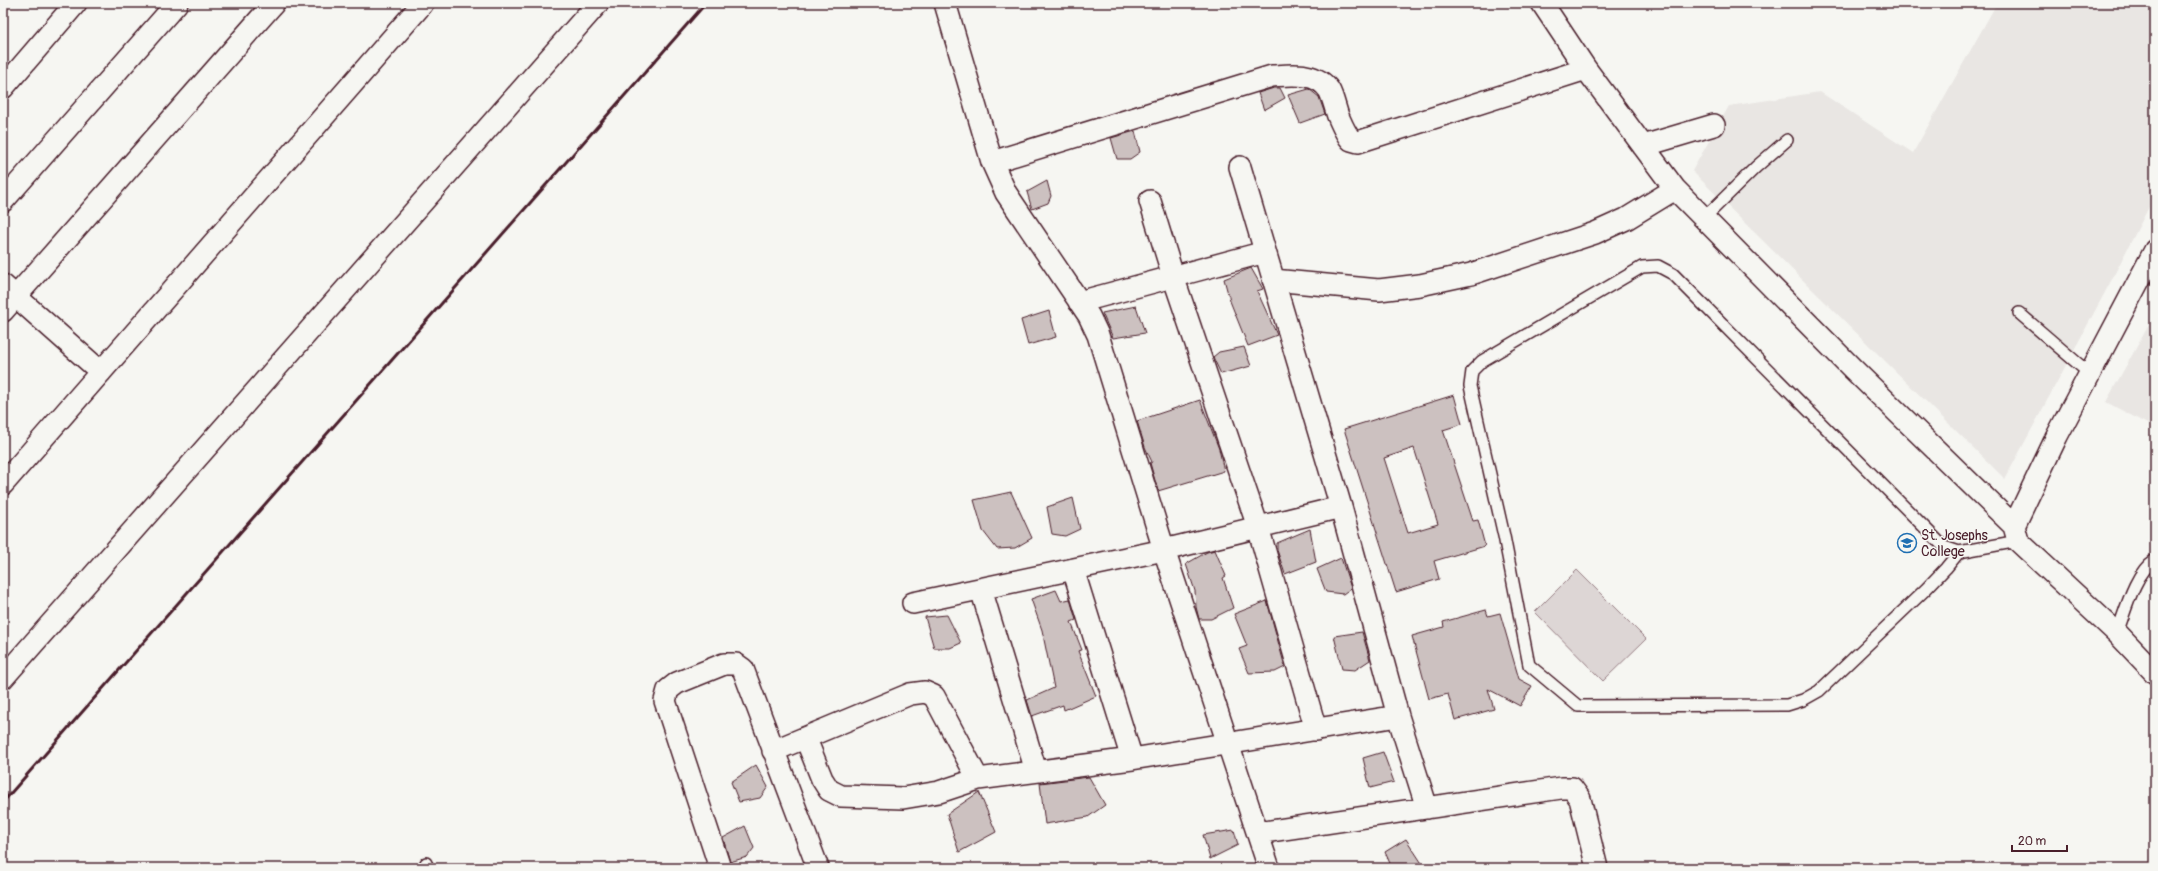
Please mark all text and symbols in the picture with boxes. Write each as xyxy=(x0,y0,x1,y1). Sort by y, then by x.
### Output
place label: St. Josephs College xyxy=(1921,527,1988,560)
school or university icon: St. Josephs College xyxy=(1896,532,1918,554)
scale bar xyxy=(2012,827,2067,853)
text: 20 m xyxy=(2018,834,2047,849)

